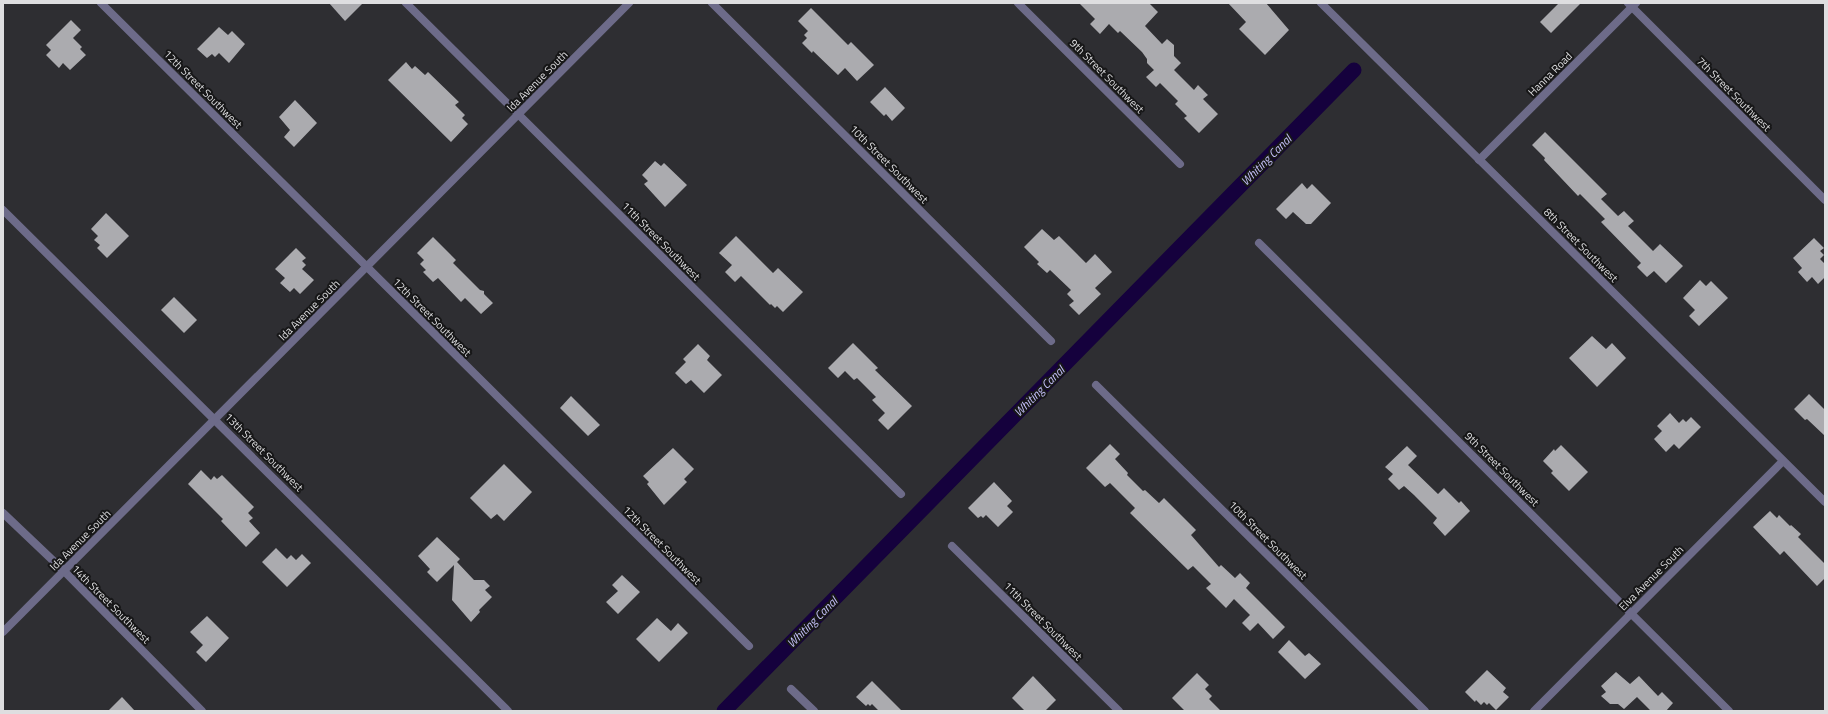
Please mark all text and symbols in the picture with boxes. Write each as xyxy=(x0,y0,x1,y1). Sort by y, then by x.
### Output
street label: 9th Street Southwest xyxy=(1066,35,1148,117)
street label: 12th Street Southwest xyxy=(160,46,246,132)
street label: Ida Avenue South xyxy=(503,47,571,115)
street label: Hanna Road xyxy=(1524,48,1576,100)
street label: 7th Street Southwest xyxy=(1693,53,1775,135)
street label: 10th Street Southwest xyxy=(846,121,932,207)
water label: Whiting Canal xyxy=(1236,129,1297,190)
street label: 11th Street Southwest xyxy=(618,198,704,284)
street label: 8th Street Southwest xyxy=(1540,204,1622,286)
street label: 12th Street Southwest xyxy=(389,274,475,360)
street label: Ida Avenue South xyxy=(275,276,343,344)
water label: Whiting Canal xyxy=(1009,360,1070,421)
street label: 13th Street Southwest xyxy=(221,409,307,495)
street label: 9th Street Southwest xyxy=(1461,428,1543,510)
street label: 10th Street Southwest xyxy=(1225,497,1311,583)
street label: 12th Street Southwest xyxy=(619,502,705,588)
street label: Ida Avenue South xyxy=(46,506,114,574)
street label: Elva Avenue South xyxy=(1615,542,1687,614)
street label: 14th Street Southwest xyxy=(68,561,154,647)
street label: 11th Street Southwest xyxy=(1000,578,1086,664)
water label: Whiting Canal xyxy=(782,591,843,652)

